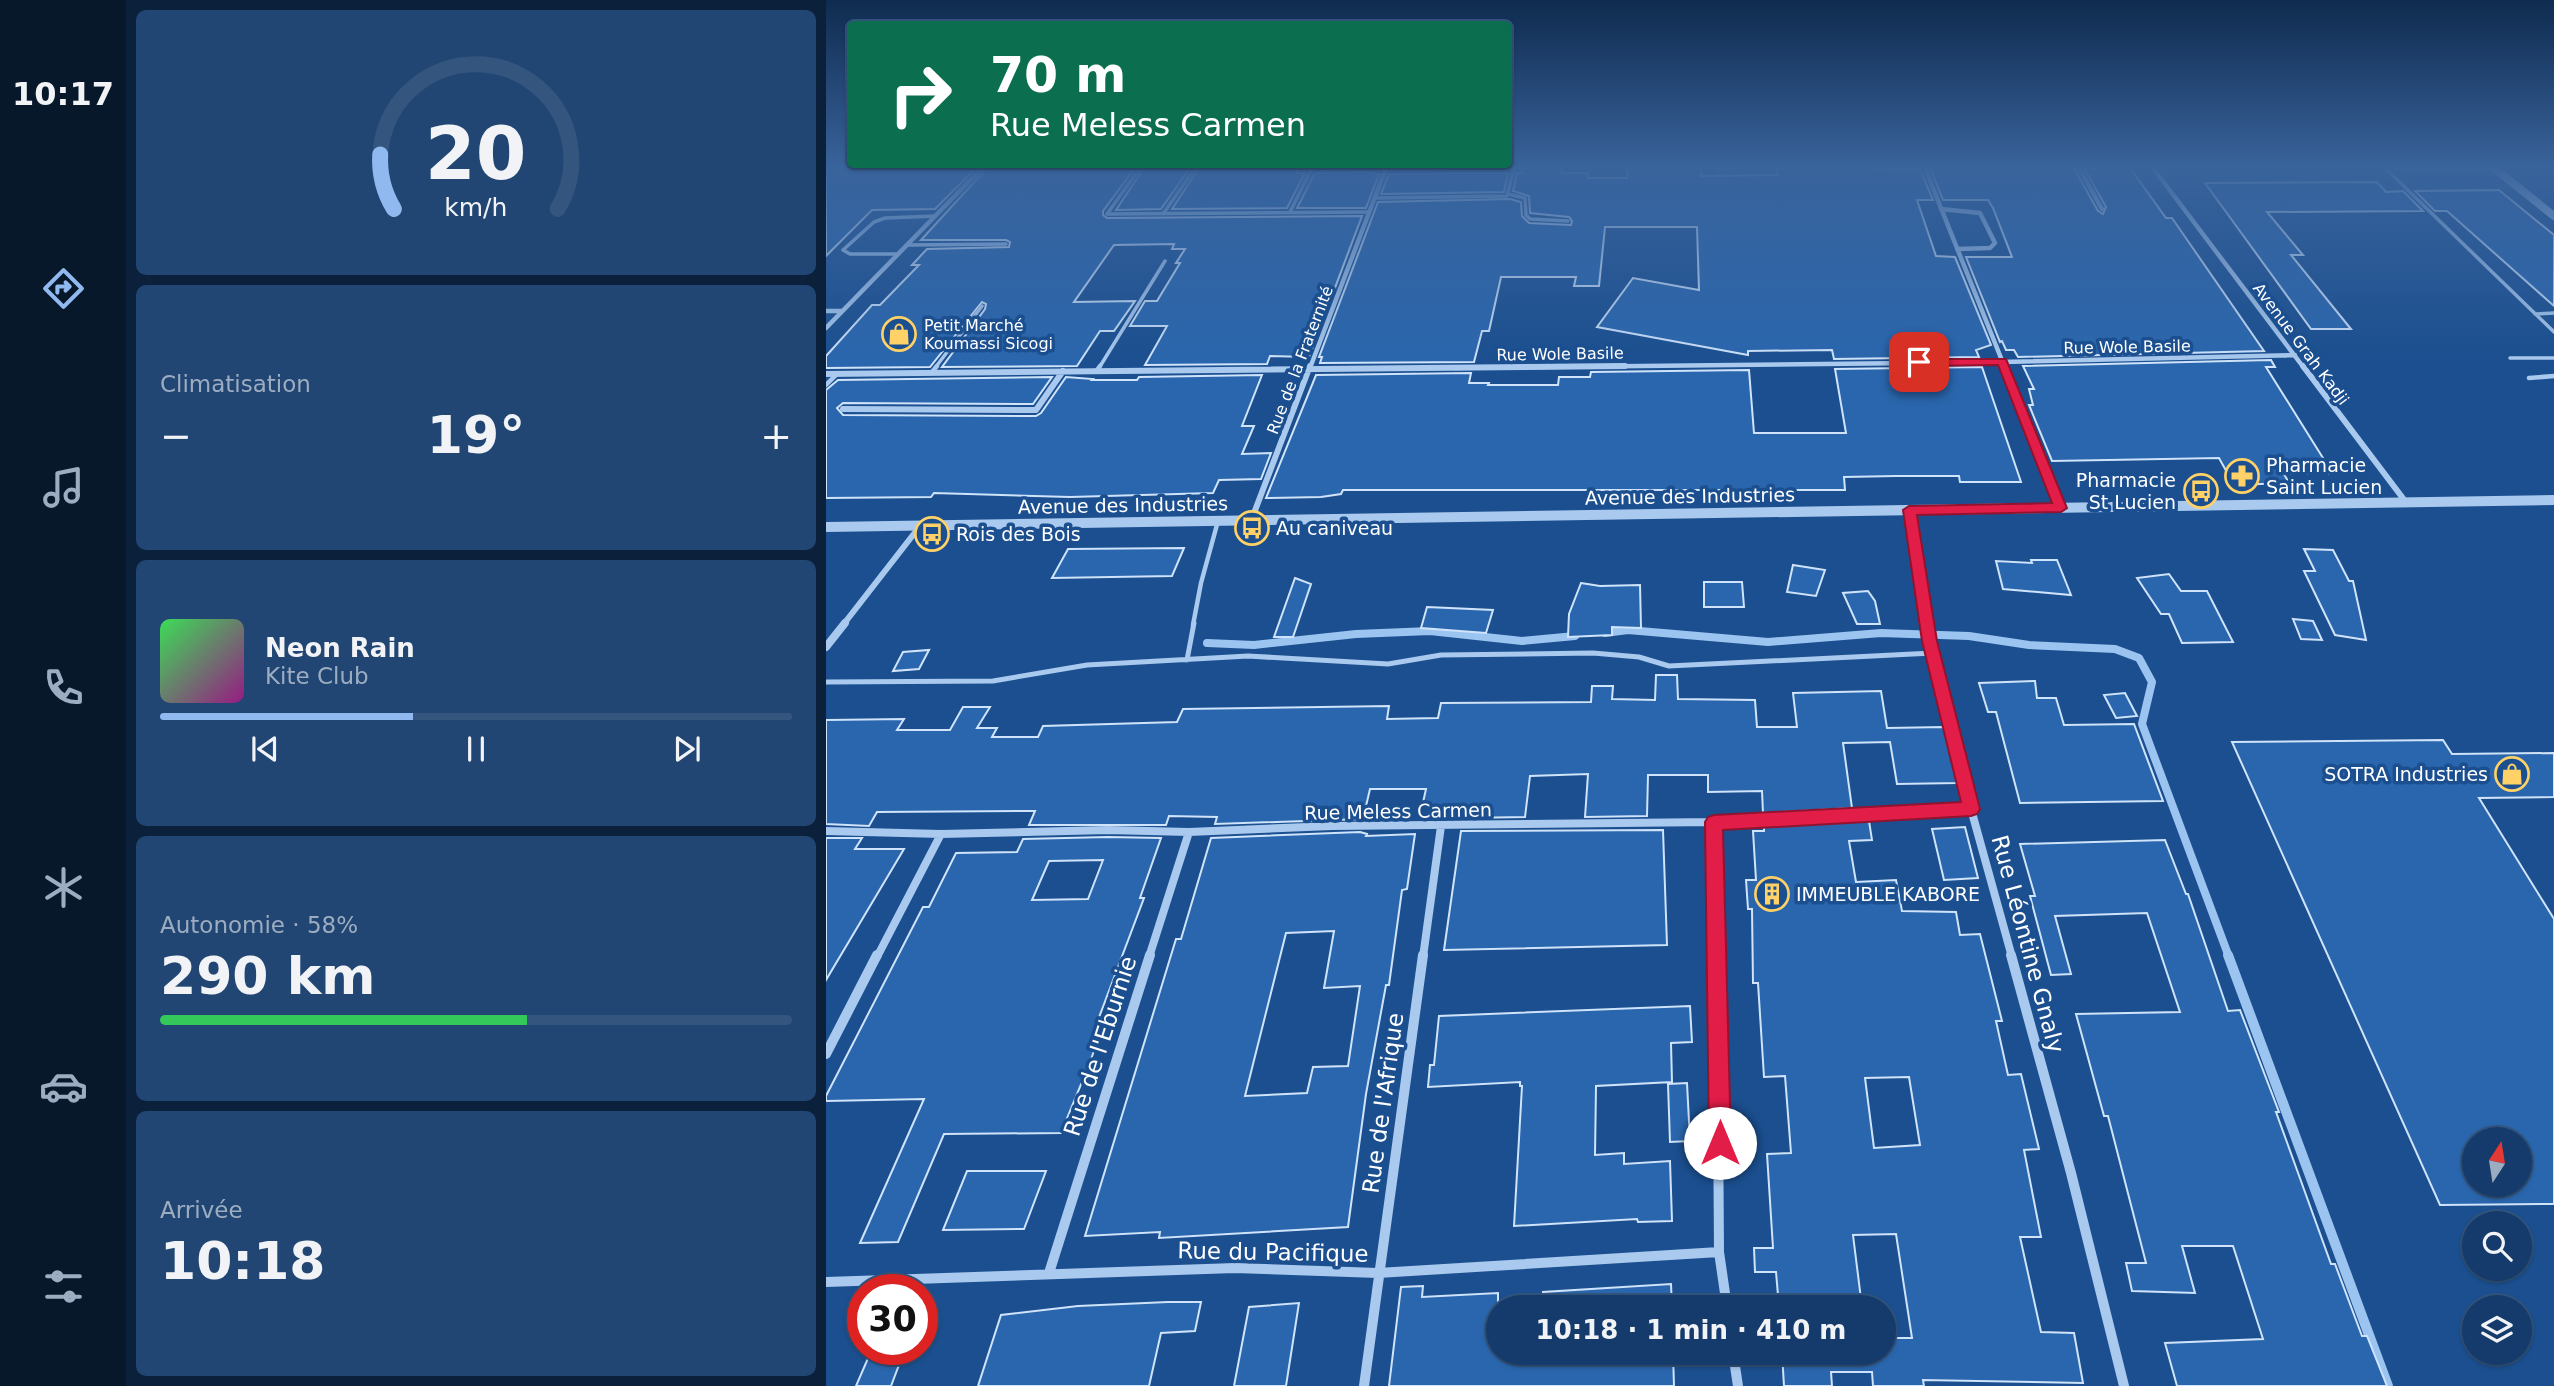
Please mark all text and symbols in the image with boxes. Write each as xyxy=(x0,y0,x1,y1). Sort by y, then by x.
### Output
text: 70 m xyxy=(990,47,1126,104)
icon: right xyxy=(875,49,966,140)
text: 10:17 xyxy=(12,75,114,113)
text: Rue Meless Carmen xyxy=(990,106,1306,144)
text: 20 xyxy=(425,111,527,196)
text: km/h xyxy=(444,192,508,221)
icon: directions xyxy=(39,264,88,313)
street label: Avenue Grah Kadji xyxy=(2249,279,2353,409)
street label: Rue de la Fraternité xyxy=(1263,283,1337,437)
shop icon: Petit Marché Koumassi Sicogi xyxy=(880,315,918,353)
place label: Petit Marché Koumassi Sicogi xyxy=(924,316,1053,353)
pin xyxy=(1889,332,1949,392)
street label: Rue Wole Basile xyxy=(2063,336,2191,358)
street label: Rue Wole Basile xyxy=(1496,343,1624,365)
icon: arrive xyxy=(1900,343,1938,381)
text: Climatisation xyxy=(160,371,311,397)
text: 19° xyxy=(427,405,525,465)
text: − xyxy=(160,414,192,458)
text: + xyxy=(760,414,792,458)
place label: Pharmacie Saint Lucien xyxy=(2266,454,2382,498)
pharmacy icon: Pharmacie Saint Lucien xyxy=(2223,457,2261,495)
icon: music xyxy=(39,463,88,512)
place label: Pharmacie St Lucien xyxy=(2076,469,2176,513)
bus stop icon: Pharmacie St Lucien xyxy=(2182,472,2220,510)
street label: Avenue des Industries xyxy=(1585,483,1795,509)
street label: Avenue des Industries xyxy=(1018,492,1228,518)
bus stop icon: Au caniveau xyxy=(1233,509,1271,547)
bus stop icon: Rois des Bois xyxy=(913,515,951,553)
place label: Au caniveau xyxy=(1276,517,1393,539)
place label: Rois des Bois xyxy=(956,523,1081,545)
text: Neon Rain xyxy=(265,633,415,663)
icon: phone xyxy=(39,663,88,712)
text: Kite Club xyxy=(265,663,369,689)
icon: previous xyxy=(246,730,284,768)
icon: pause xyxy=(457,730,495,768)
icon: next xyxy=(668,730,706,768)
shop icon: SOTRA Industries xyxy=(2493,755,2531,793)
place label: SOTRA Industries xyxy=(2324,763,2488,785)
street label: Rue Meless Carmen xyxy=(1304,798,1492,824)
street label: Rue Léontine Gnaly xyxy=(1986,832,2070,1056)
icon: climate xyxy=(39,863,88,912)
building icon: IMMEUBLE KABORE xyxy=(1753,875,1791,913)
place label: IMMEUBLE KABORE xyxy=(1796,883,1980,905)
text: Autonomie · 58% xyxy=(160,912,358,938)
text: 290 km xyxy=(160,946,375,1006)
street label: Rue de l'Eburnie xyxy=(1059,953,1141,1139)
street label: Rue de l'Afrique xyxy=(1357,1011,1409,1195)
icon: car xyxy=(39,1062,88,1111)
position arrow xyxy=(1683,1106,1757,1180)
north arrow xyxy=(2462,1127,2532,1197)
map controls xyxy=(2462,1127,2532,1365)
text: Arrivée xyxy=(160,1197,243,1223)
button: search xyxy=(2462,1211,2532,1281)
text: 10:18 xyxy=(160,1231,326,1291)
street label: Rue du Pacifique xyxy=(1177,1237,1369,1267)
icon: filters xyxy=(39,1262,88,1311)
speed limit sign: 30 xyxy=(847,1274,938,1365)
button: layers xyxy=(2462,1295,2532,1365)
text: 10:18 · 1 min · 410 m xyxy=(1536,1315,1846,1345)

